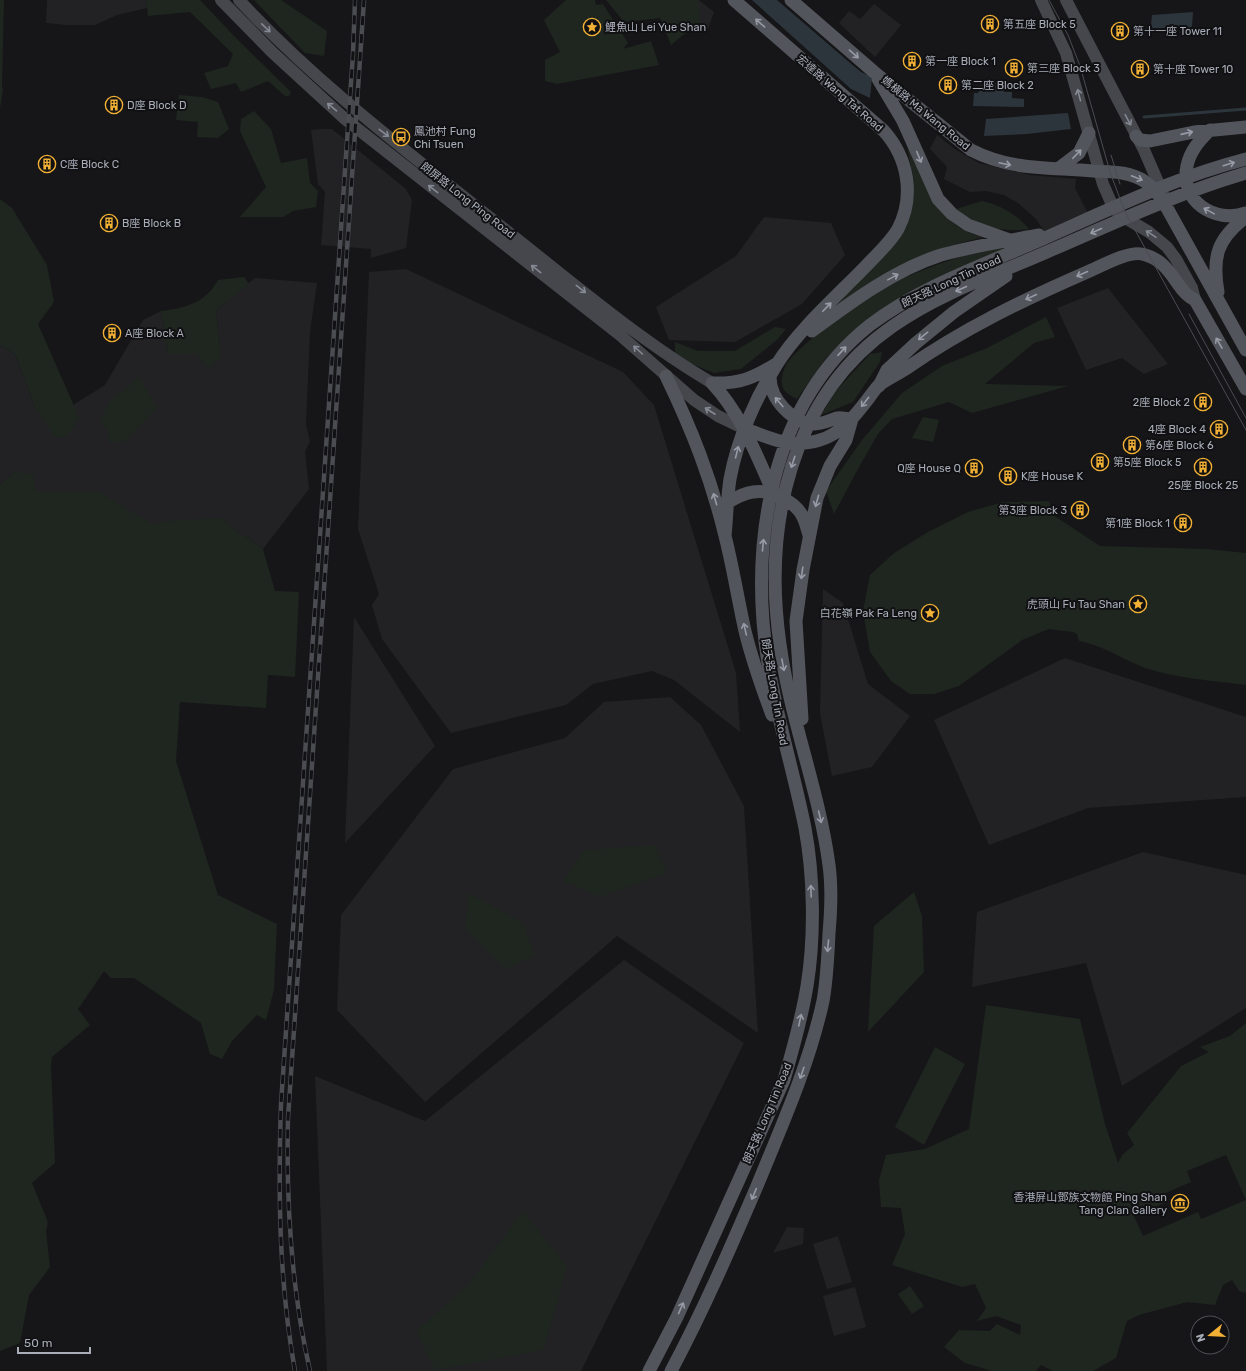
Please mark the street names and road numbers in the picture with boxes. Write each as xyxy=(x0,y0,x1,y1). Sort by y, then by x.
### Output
street label: 宏達路 Wang Tat Road xyxy=(794,52,886,135)
street label: 媽橫路 Ma Wang Road xyxy=(879,74,972,153)
street label: 朗屏路 Long Ping Road xyxy=(418,160,517,241)
street label: 朗天路 Long Tin Road xyxy=(899,253,1003,310)
street label: 朗天路 Long Tin Road xyxy=(759,638,790,746)
street label: 朗天路 Long Tin Road xyxy=(740,1061,795,1166)

